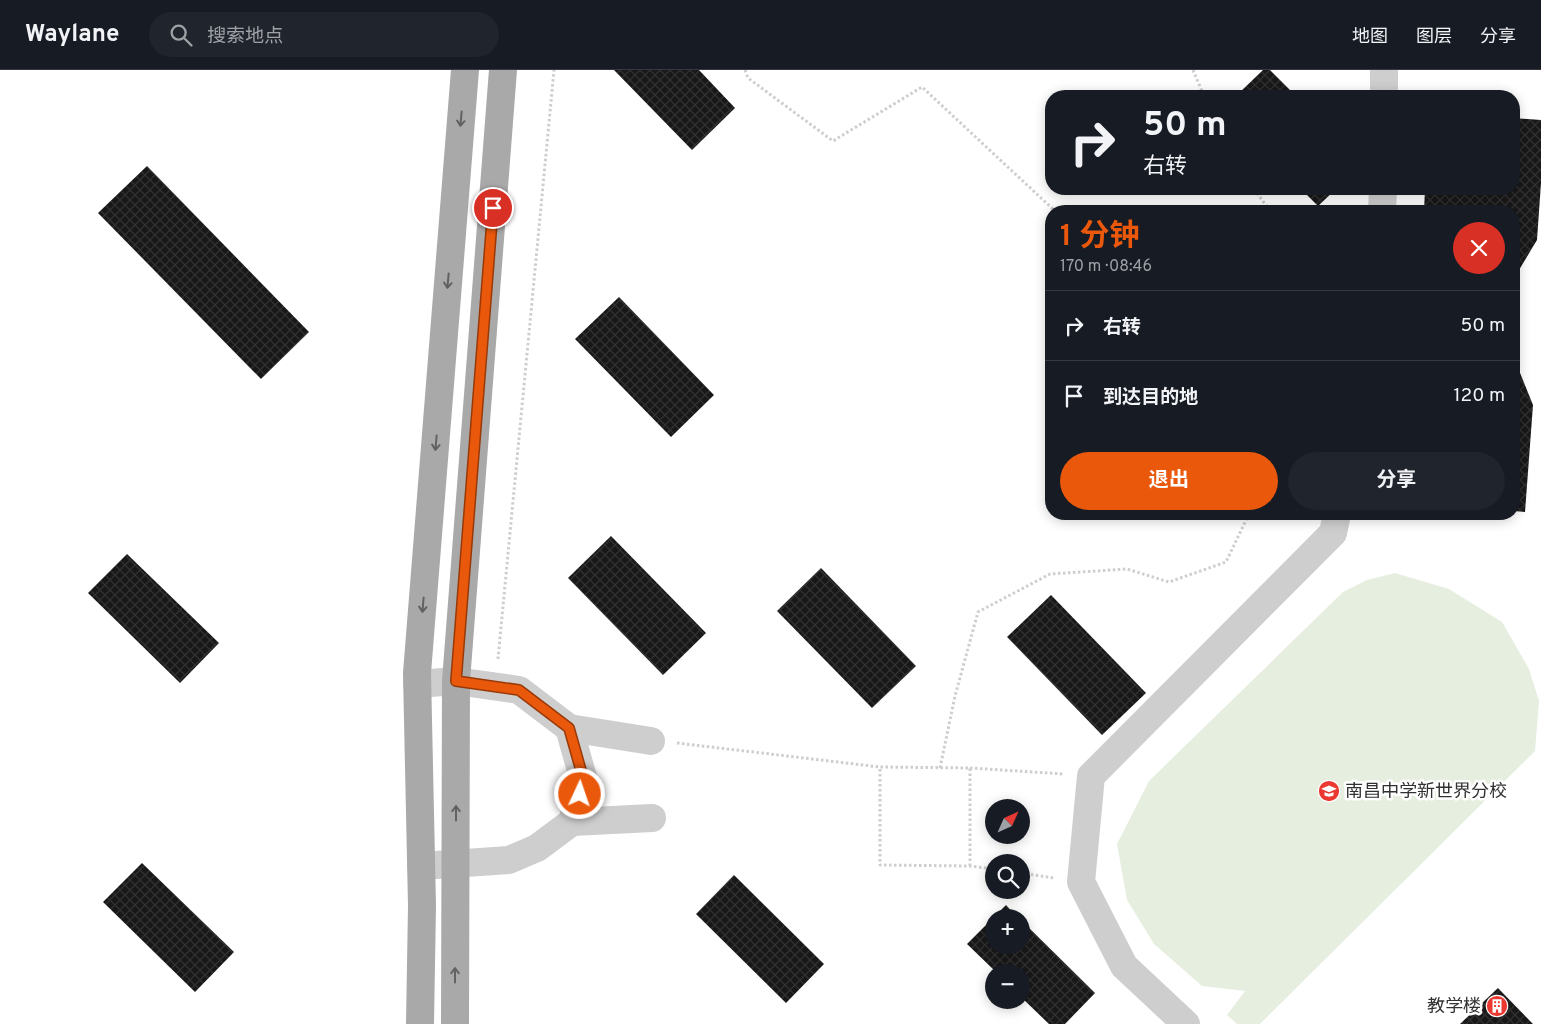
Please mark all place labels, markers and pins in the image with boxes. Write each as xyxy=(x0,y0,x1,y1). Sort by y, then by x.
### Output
pin xyxy=(472,187,514,229)
school or university icon: 南昌中学新世界分校 xyxy=(1317,779,1341,803)
place label: 南昌中学新世界分校 xyxy=(1345,781,1507,804)
building icon: 教学楼 xyxy=(1485,994,1509,1018)
place label: 教学楼 xyxy=(1427,996,1481,1019)

